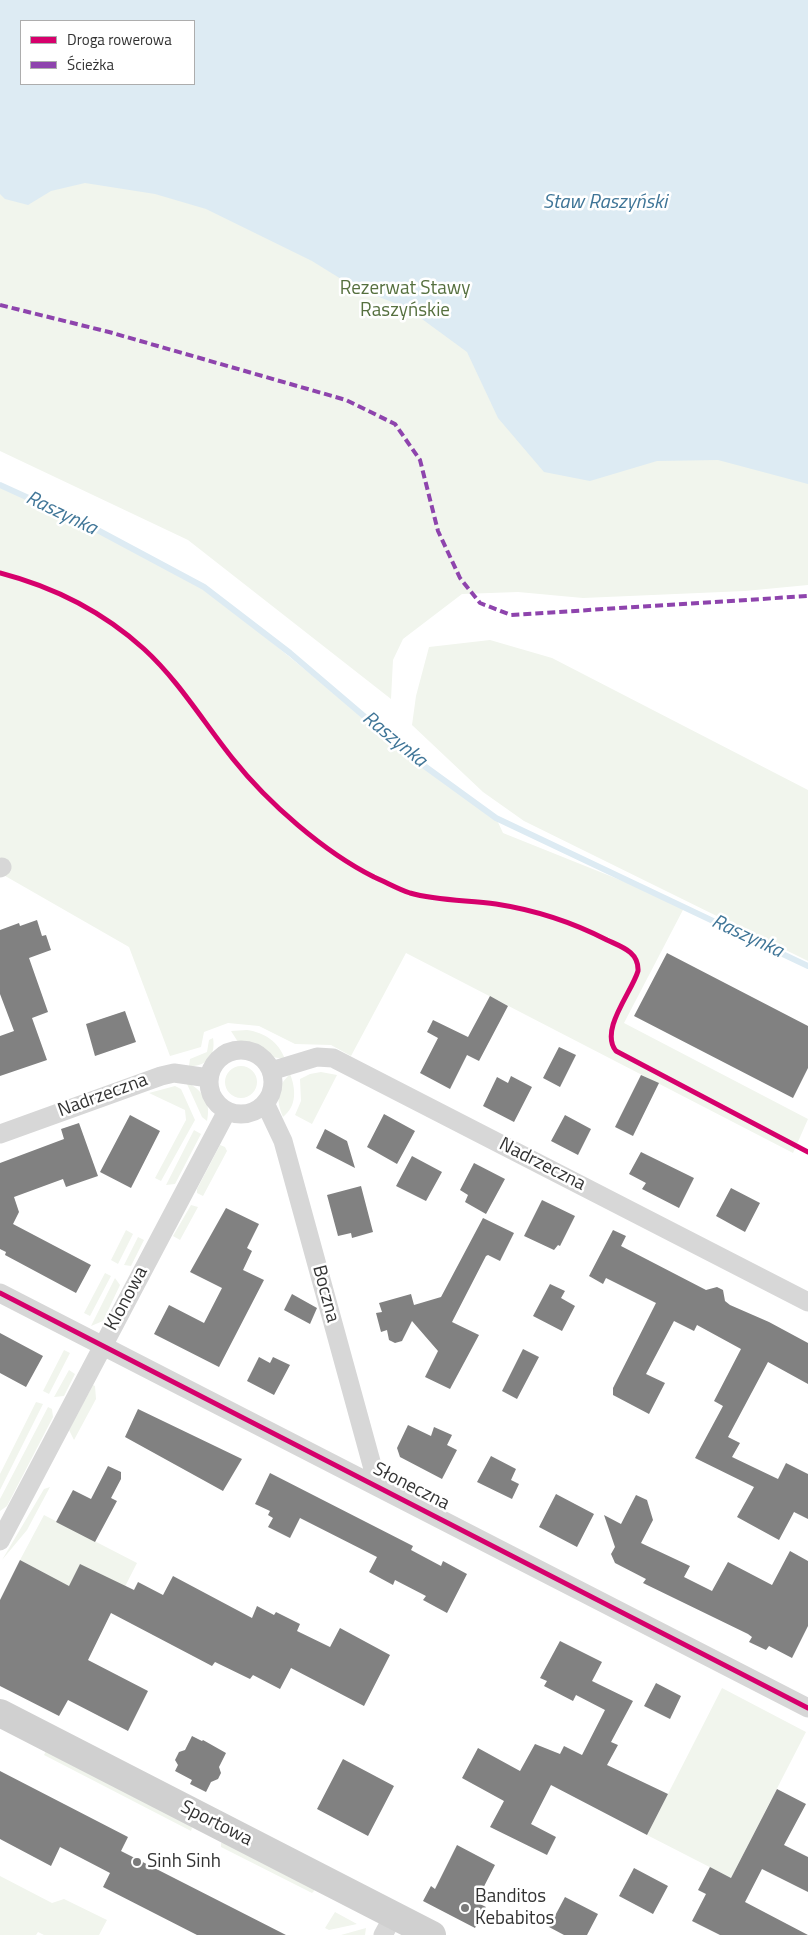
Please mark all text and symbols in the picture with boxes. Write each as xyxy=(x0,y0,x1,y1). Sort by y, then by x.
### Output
legend xyxy=(20,20,195,85)
text: Droga rowerowa xyxy=(67,28,172,51)
text: Ścieżka xyxy=(67,53,114,76)
water label: Staw Raszyński xyxy=(543,191,667,215)
park label: Rezerwat Stawy Raszyńskie xyxy=(340,278,470,322)
water label: Raszynka xyxy=(22,487,100,541)
water label: Raszynka xyxy=(357,707,431,773)
water label: Raszynka xyxy=(708,910,786,964)
street label: Nadrzeczna xyxy=(55,1069,151,1123)
street label: Nadrzeczna xyxy=(495,1134,589,1196)
street label: Klonowa xyxy=(101,1263,153,1335)
street label: Boczna xyxy=(306,1263,344,1325)
street label: Słoneczna xyxy=(369,1458,453,1516)
street label: Sportowa xyxy=(176,1796,256,1852)
place label: Sinh Sinh xyxy=(147,1851,221,1873)
marker: Sinh Sinh xyxy=(131,1856,143,1868)
place label: Banditos Kebabitos xyxy=(475,1886,554,1930)
marker: Banditos Kebabitos xyxy=(459,1902,471,1914)

